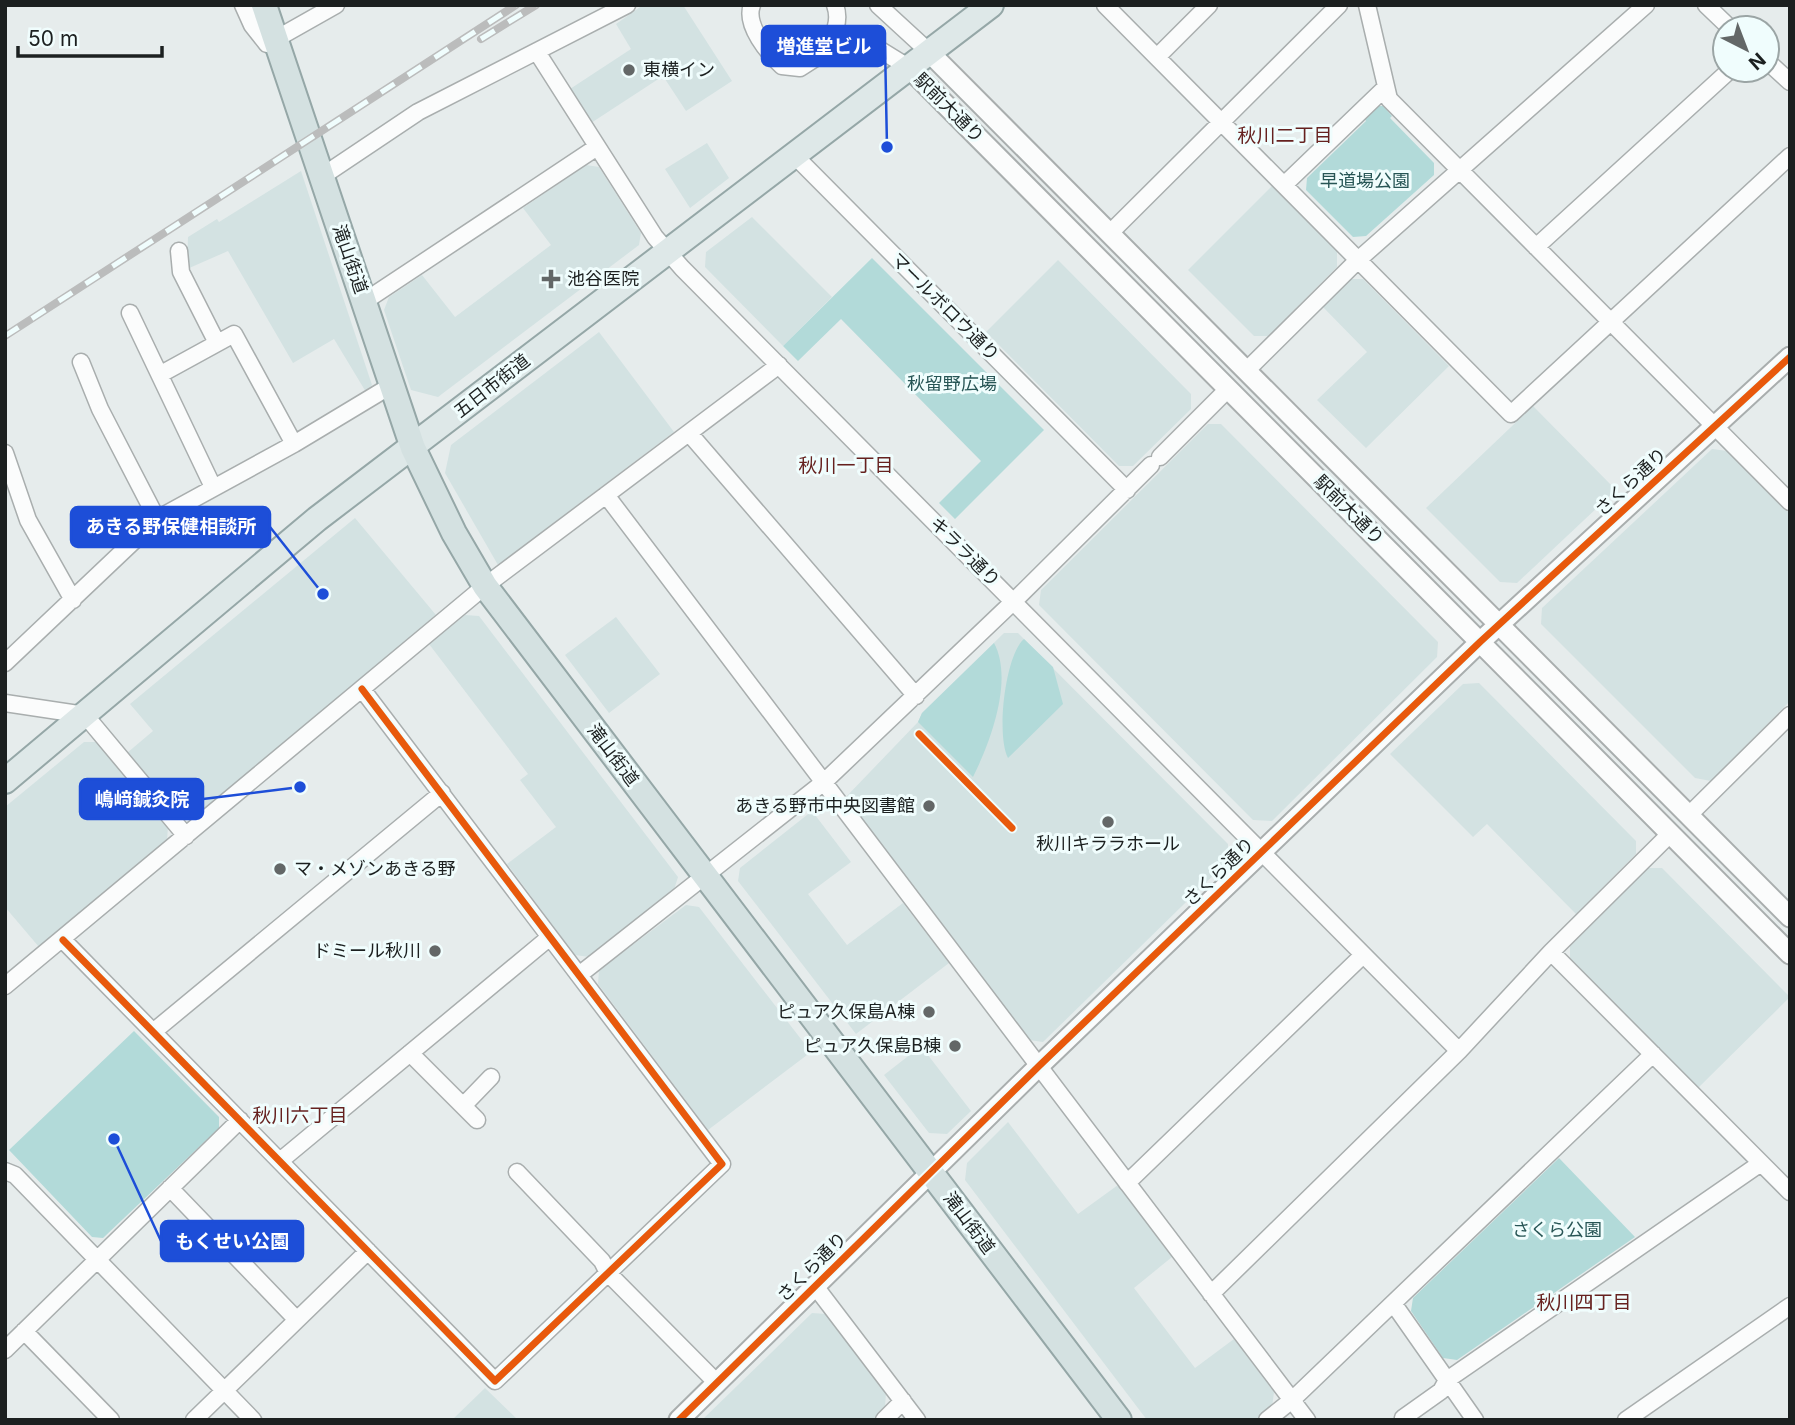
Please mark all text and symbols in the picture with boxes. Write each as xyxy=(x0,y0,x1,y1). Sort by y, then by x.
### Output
scale bar xyxy=(18,14,161,58)
north arrow xyxy=(1711,14,1781,84)
text: 50 m xyxy=(28,26,78,51)
callout: 増進堂ビル xyxy=(762,26,885,66)
text: 増進堂ビル xyxy=(776,35,872,58)
text: N xyxy=(1744,48,1770,75)
place label: 東横イン xyxy=(643,59,715,80)
marker: 東横イン xyxy=(621,62,637,78)
street label: 駅前大通り xyxy=(910,68,989,147)
district label: 秋川二丁目 xyxy=(1237,124,1333,147)
park label: 早道場公園 xyxy=(1320,170,1410,191)
street label: 滝山街道 xyxy=(329,221,372,296)
street label: マールボロウ通り xyxy=(887,248,1004,365)
place label: 池谷医院 xyxy=(567,268,639,289)
marker: 池谷医院 xyxy=(541,269,561,289)
street label: 五日市街道 xyxy=(450,350,534,422)
park label: 秋留野広場 xyxy=(907,373,997,394)
street label: さくら通り xyxy=(1591,443,1671,520)
district label: 秋川一丁目 xyxy=(798,454,894,477)
street label: 駅前大通り xyxy=(1310,470,1389,549)
callout: あきる野保健相談所 xyxy=(71,507,270,547)
street label: キララ通り xyxy=(926,512,1005,591)
text: あきる野保健相談所 xyxy=(86,515,256,538)
street label: 滝山街道 xyxy=(583,720,643,790)
callout: 嶋﨑鍼灸院 xyxy=(80,779,203,819)
text: 嶋﨑鍼灸院 xyxy=(94,788,190,811)
place label: あきる野市中央図書館 xyxy=(735,795,915,816)
marker: あきる野市中央図書館 xyxy=(921,798,937,814)
marker: 秋川キララホール xyxy=(1100,814,1116,830)
place label: 秋川キララホール xyxy=(1036,833,1180,854)
street label: さくら通り xyxy=(1179,833,1258,910)
place label: マ・メゾンあきる野 xyxy=(294,858,456,879)
marker: マ・メゾンあきる野 xyxy=(272,861,288,877)
place label: ドミール秋川 xyxy=(313,940,421,961)
marker: ドミール秋川 xyxy=(427,943,443,959)
place label: ピュア久保島A棟 xyxy=(777,1001,915,1022)
marker: ピュア久保島A棟 xyxy=(921,1004,937,1020)
place label: ピュア久保島B棟 xyxy=(804,1035,941,1056)
marker: ピュア久保島B棟 xyxy=(947,1038,963,1054)
district label: 秋川六丁目 xyxy=(252,1104,348,1127)
street label: 滝山街道 xyxy=(939,1188,999,1258)
park label: さくら公園 xyxy=(1512,1219,1602,1240)
callout: もくせい公園 xyxy=(161,1221,303,1261)
street label: さくら通り xyxy=(772,1227,851,1306)
text: もくせい公園 xyxy=(175,1230,289,1253)
district label: 秋川四丁目 xyxy=(1536,1291,1632,1314)

